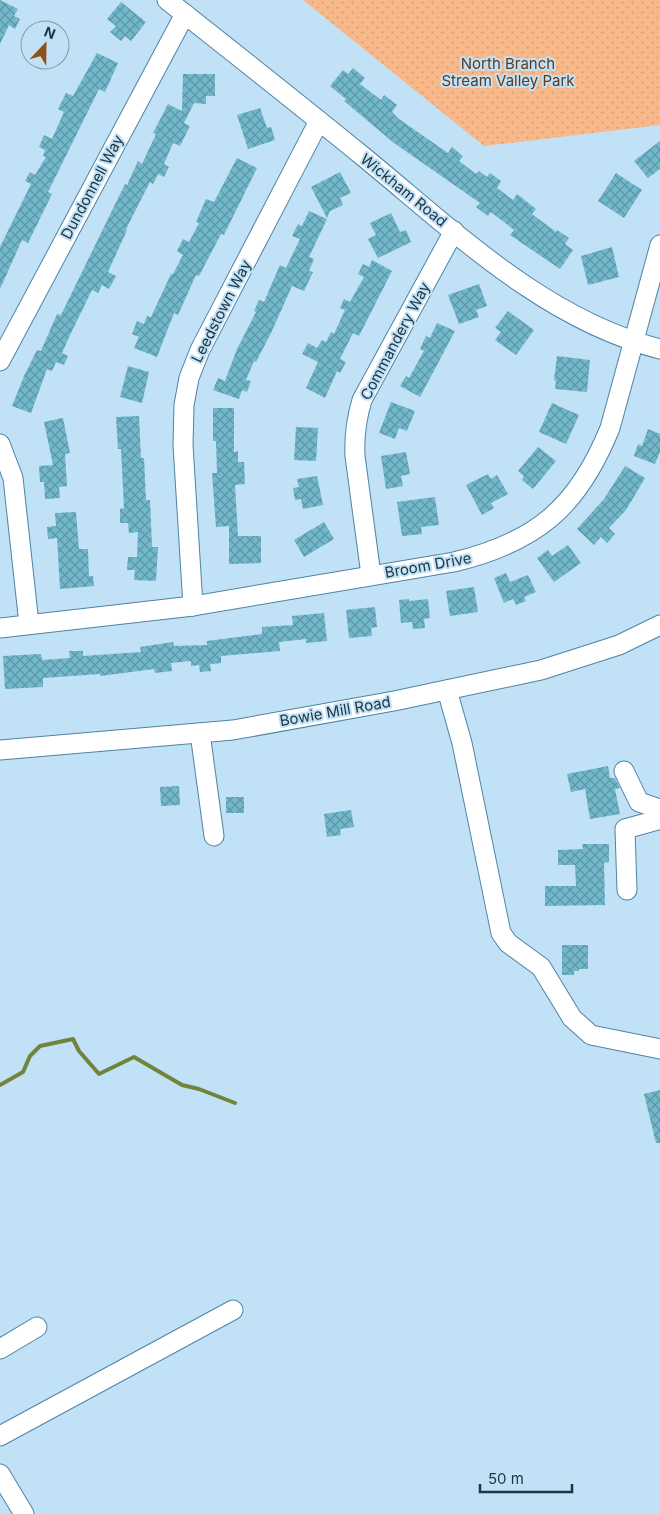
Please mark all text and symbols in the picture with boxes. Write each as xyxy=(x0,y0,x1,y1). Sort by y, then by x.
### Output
north arrow xyxy=(20,20,70,70)
text: N xyxy=(42,23,58,42)
park label: North Branch Stream Valley Park xyxy=(441,54,575,90)
street label: Dundonnell Way xyxy=(57,131,128,242)
street label: Wickham Road xyxy=(357,149,451,231)
street label: Leedstown Way xyxy=(187,256,255,365)
street label: Commandery Way xyxy=(356,278,434,403)
street label: Broom Drive xyxy=(383,548,473,582)
street label: Bowie Mill Road xyxy=(278,692,392,730)
scale bar xyxy=(480,1462,572,1494)
text: 50 m xyxy=(488,1469,524,1488)

